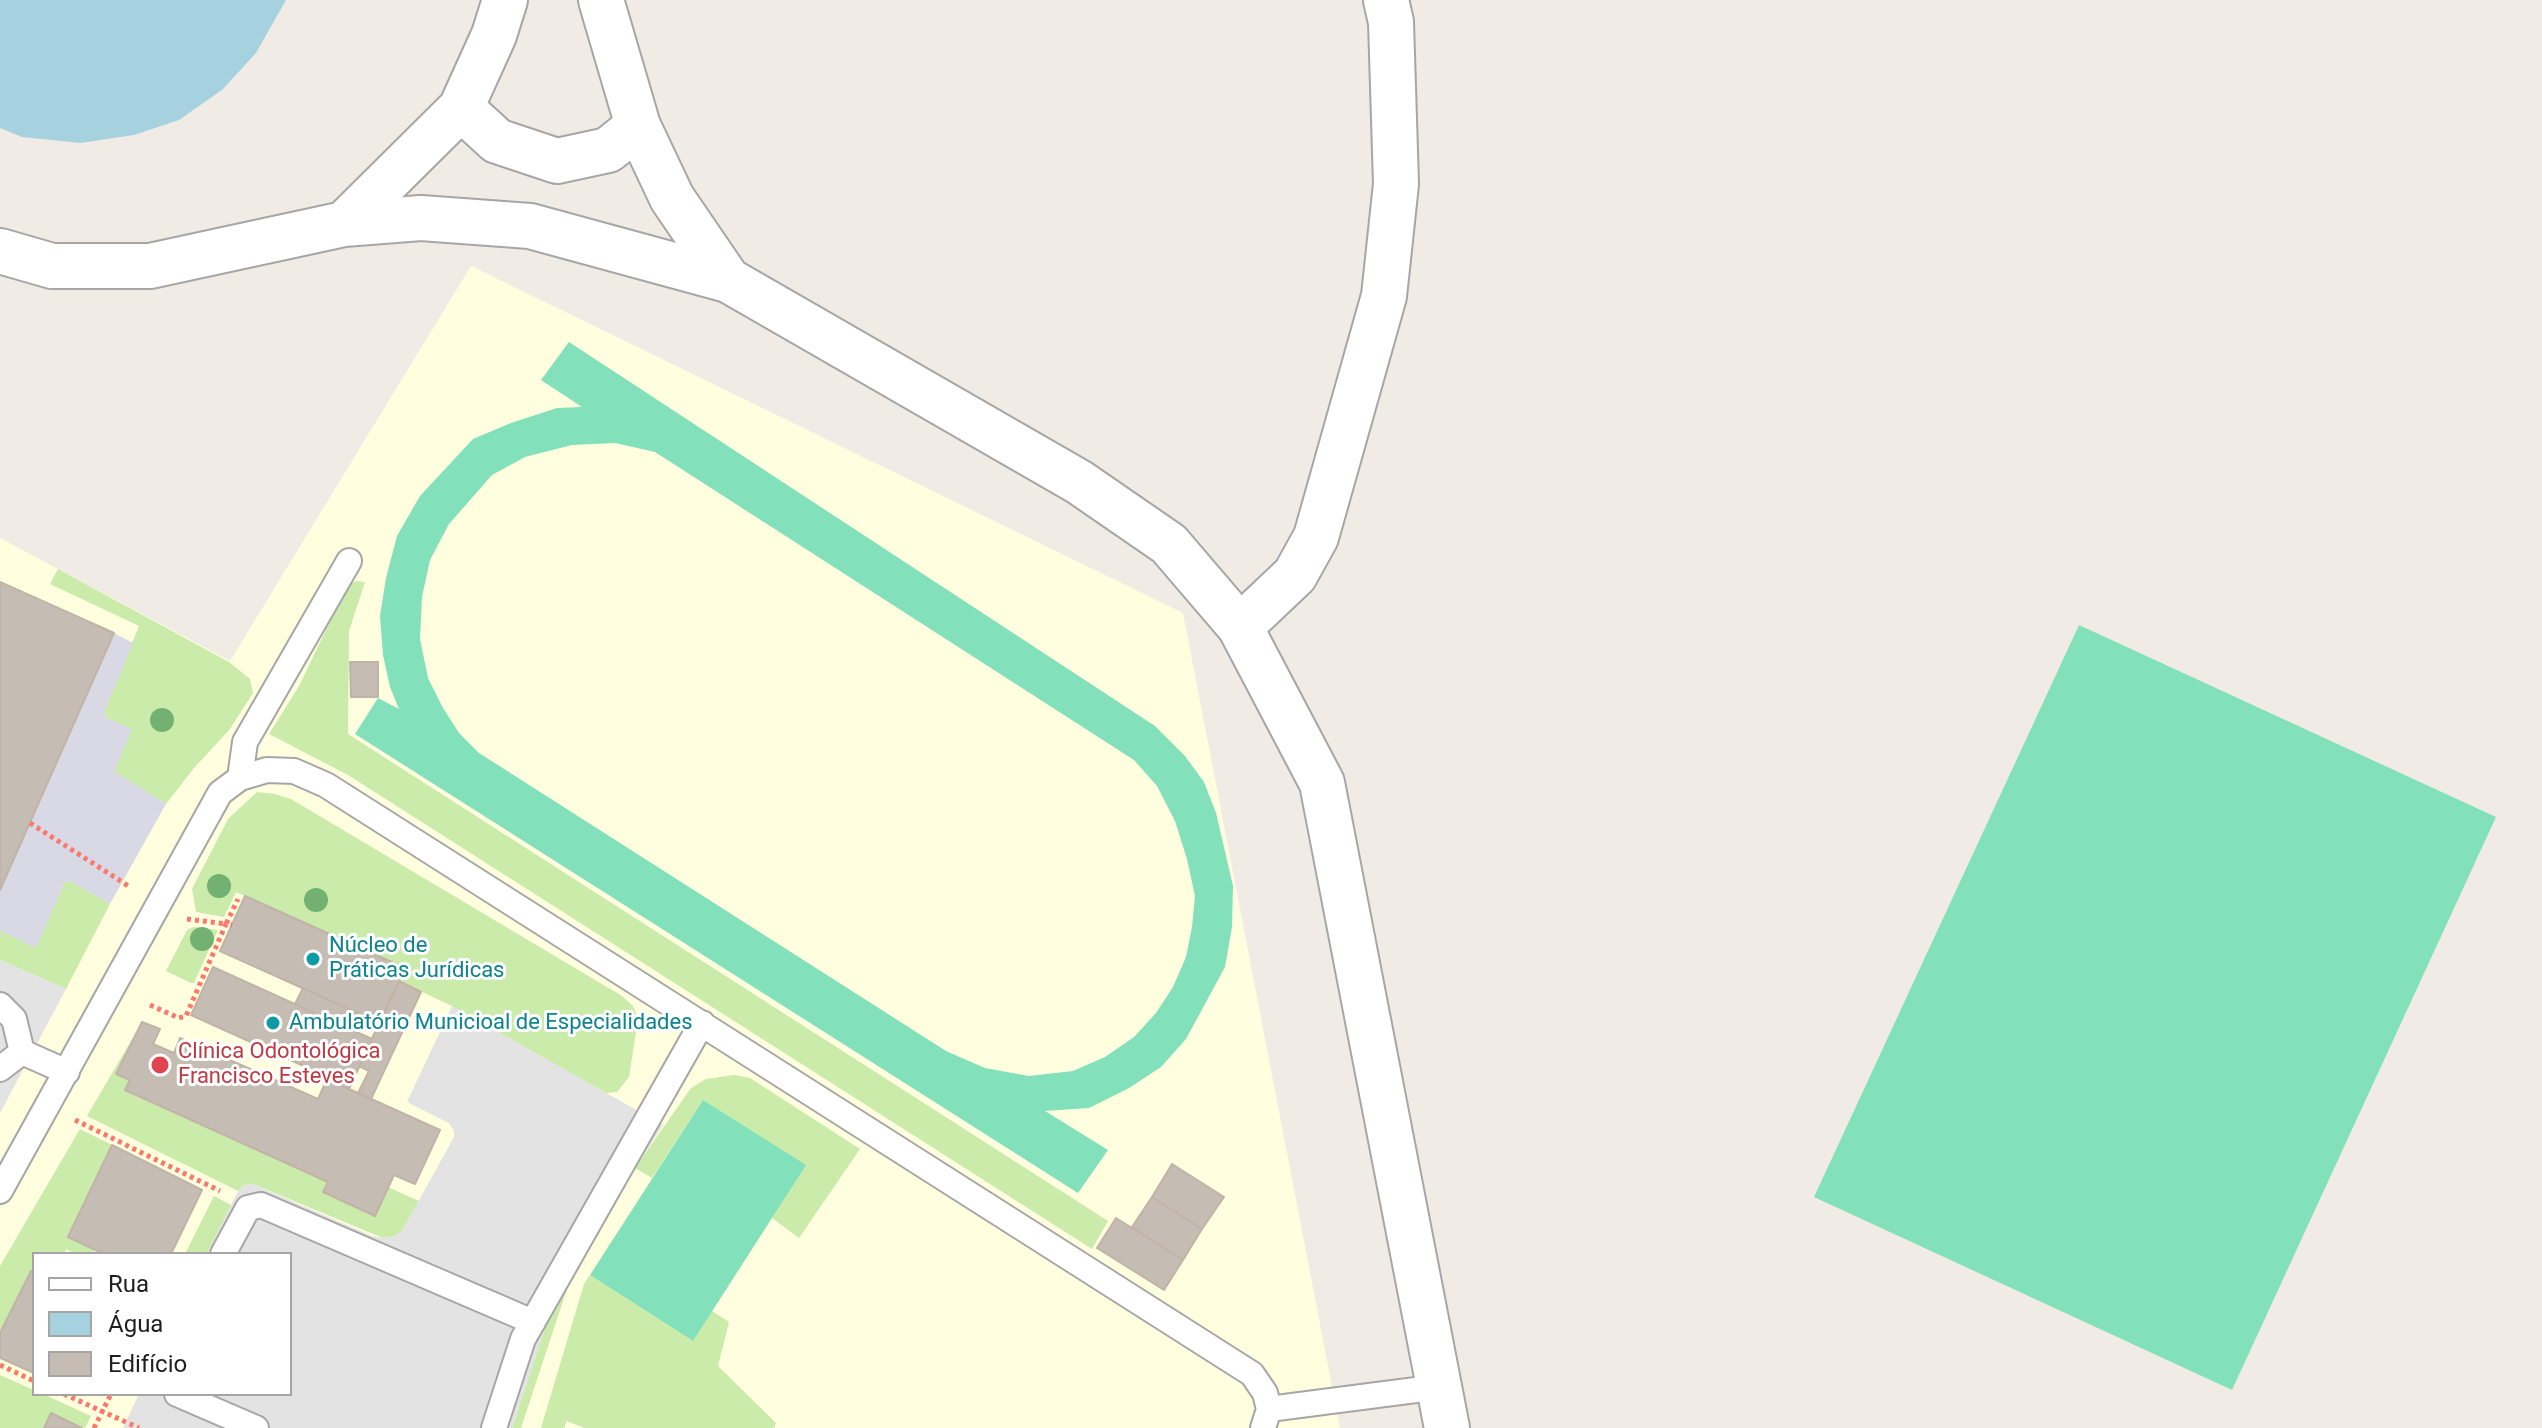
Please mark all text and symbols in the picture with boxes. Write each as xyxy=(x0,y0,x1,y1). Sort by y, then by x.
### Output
place label: Núcleo de Práticas Jurídicas xyxy=(329,933,504,984)
marker: Núcleo de Práticas Jurídicas xyxy=(304,950,322,968)
place label: Ambulatório Municioal de Especialidades xyxy=(289,1010,693,1036)
marker: Ambulatório Municioal de Especialidades xyxy=(264,1014,282,1032)
place label: Clínica Odontológica Francisco Esteves xyxy=(178,1039,380,1090)
marker: Clínica Odontológica Francisco Esteves xyxy=(149,1054,171,1076)
legend xyxy=(32,1252,292,1396)
text: Rua xyxy=(108,1270,149,1298)
text: Água xyxy=(108,1310,163,1338)
text: Edifício xyxy=(108,1350,187,1378)

